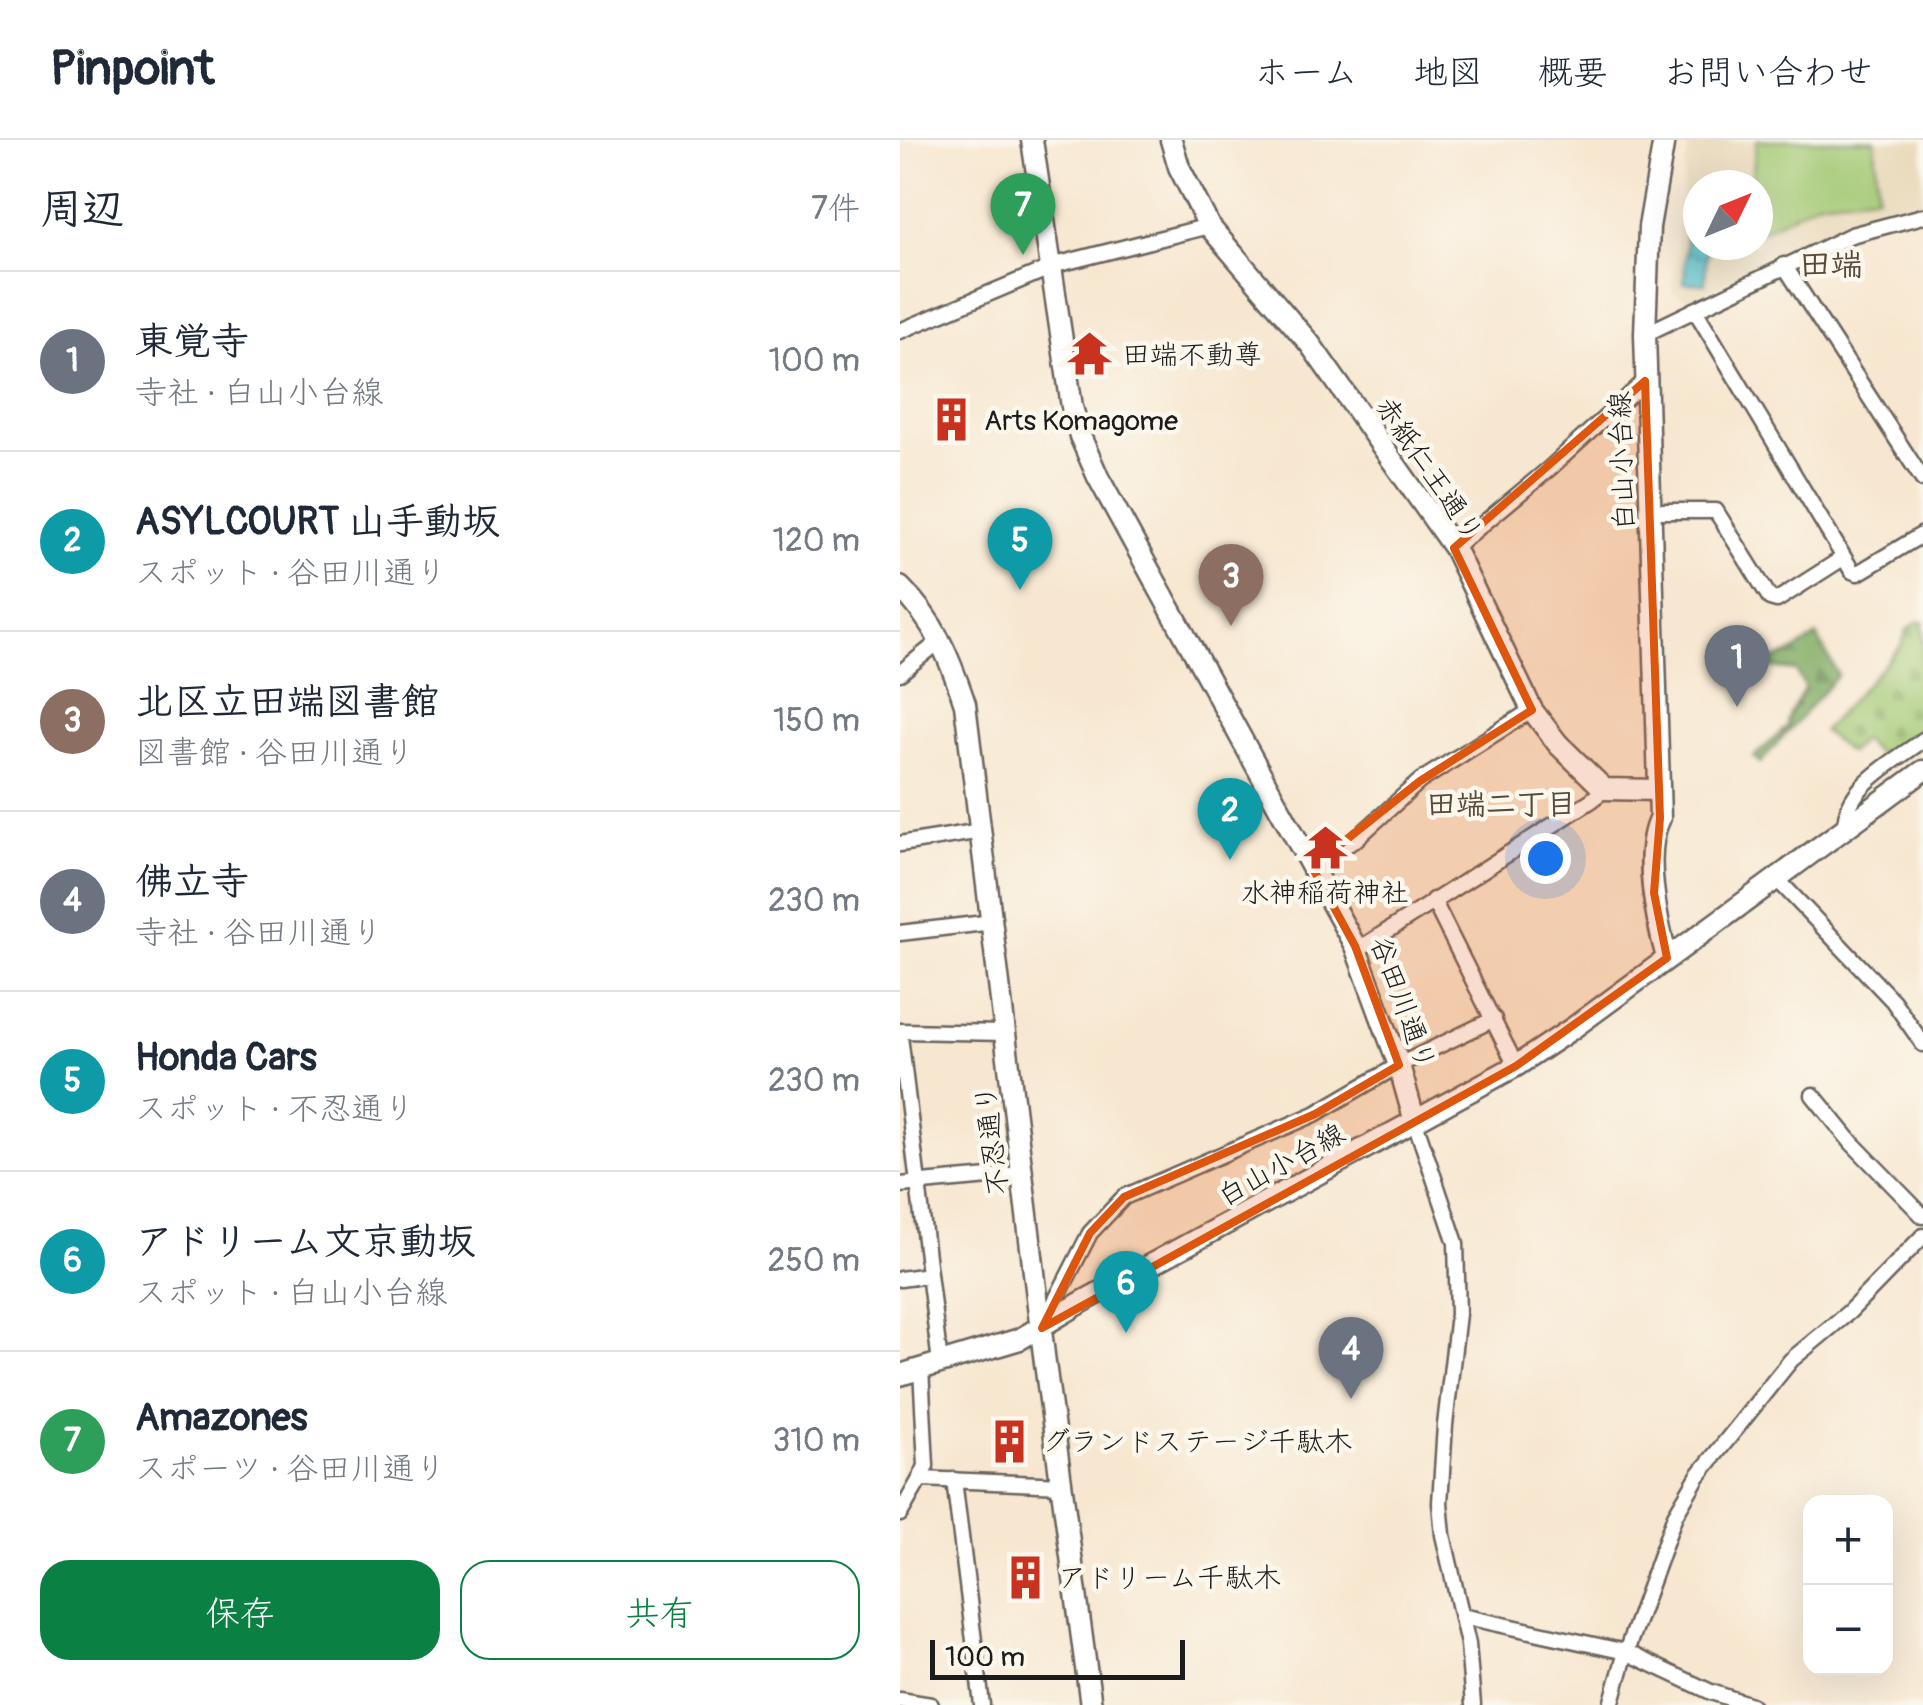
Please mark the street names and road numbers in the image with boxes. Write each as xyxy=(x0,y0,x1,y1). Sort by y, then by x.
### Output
street label: 赤紙仁王通り xyxy=(1367,390,1490,549)
street label: 白山小台線 xyxy=(1603,390,1642,532)
street label: 谷田川通り xyxy=(1362,932,1443,1075)
street label: 不忍通り xyxy=(968,1082,1017,1198)
street label: 白山小台線 xyxy=(1212,1116,1351,1215)

